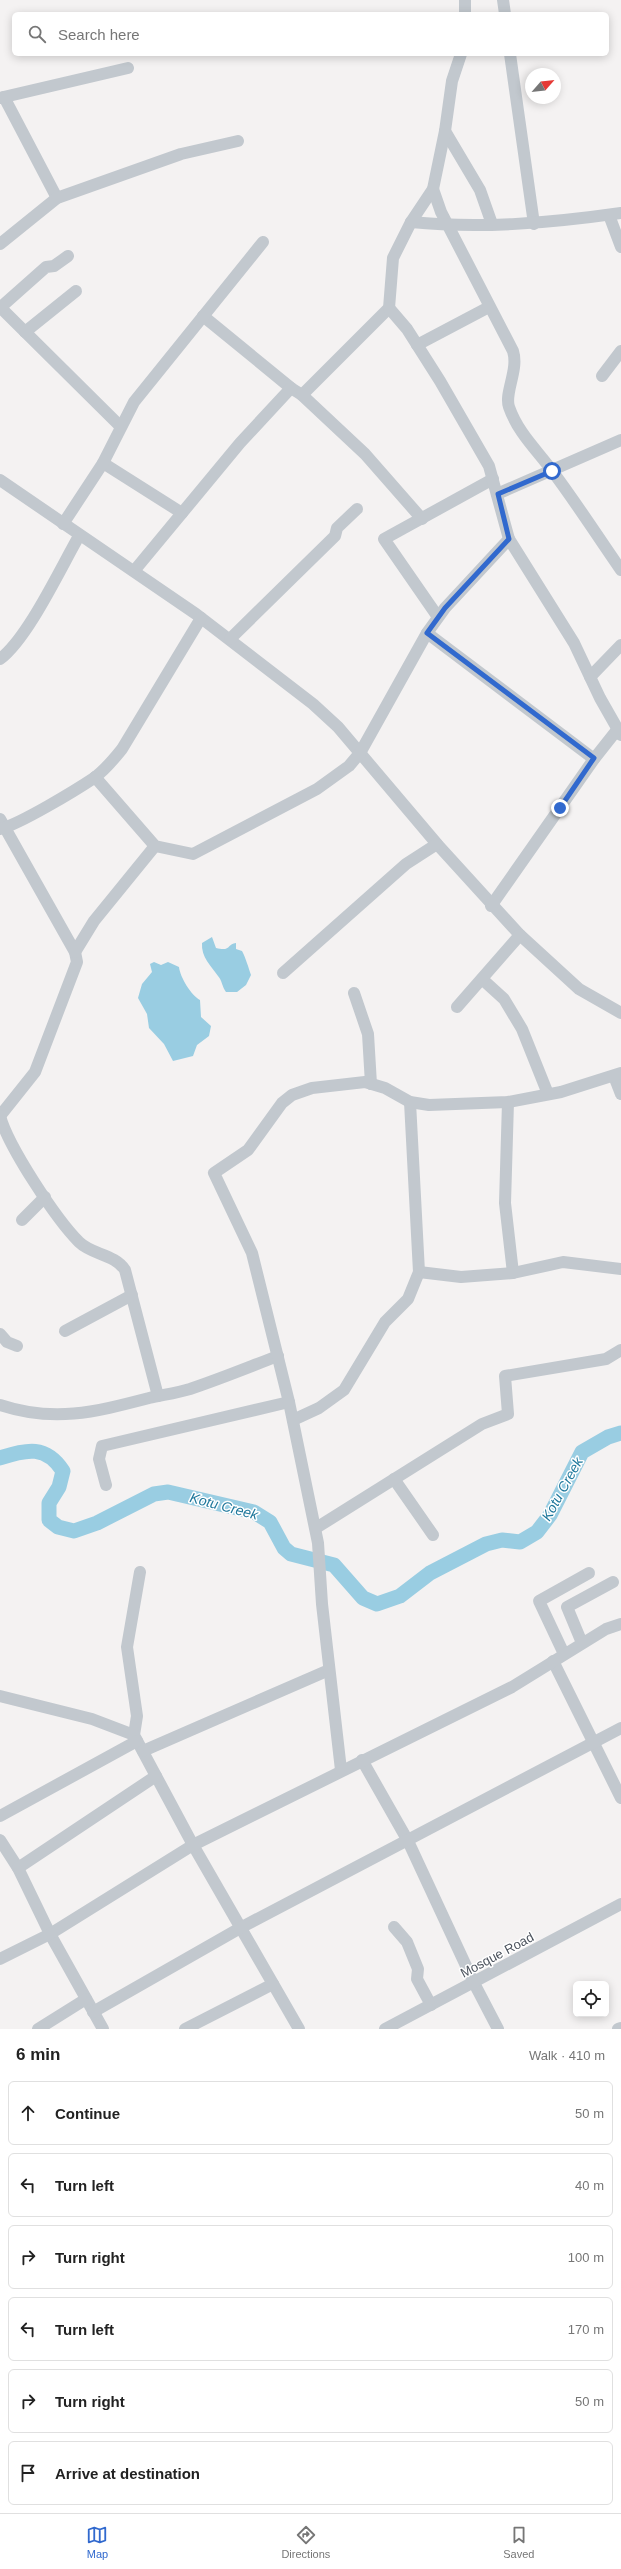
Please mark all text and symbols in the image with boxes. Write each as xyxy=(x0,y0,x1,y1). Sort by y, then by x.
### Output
search box xyxy=(12,12,609,56)
icon: search xyxy=(26,23,48,45)
text: Search here xyxy=(58,26,140,43)
north arrow xyxy=(525,68,561,104)
route start xyxy=(543,462,561,480)
route end xyxy=(551,799,569,817)
water label: Kotu Creek xyxy=(538,1454,586,1524)
water label: Kotu Creek xyxy=(188,1489,261,1523)
street label: Mosque Road xyxy=(458,1929,536,1981)
map controls xyxy=(573,1981,609,2017)
button: locate xyxy=(573,1981,609,2017)
text: 6 min xyxy=(16,2045,60,2064)
text: Walk · 410 m xyxy=(529,2048,605,2063)
icon: ahead xyxy=(17,2102,39,2124)
text: Continue xyxy=(55,2105,120,2122)
text: 50 m xyxy=(575,2106,604,2121)
icon: left xyxy=(17,2174,39,2196)
text: Turn left xyxy=(55,2177,114,2194)
text: 40 m xyxy=(575,2178,604,2193)
icon: right xyxy=(17,2246,39,2268)
text: Turn right xyxy=(55,2249,125,2266)
text: 100 m xyxy=(568,2250,604,2265)
icon: left xyxy=(17,2318,39,2340)
text: Turn left xyxy=(55,2321,114,2338)
text: 170 m xyxy=(568,2322,604,2337)
icon: right xyxy=(17,2390,39,2412)
text: Turn right xyxy=(55,2393,125,2410)
text: 50 m xyxy=(575,2394,604,2409)
icon: arrive xyxy=(17,2462,39,2484)
text: Arrive at destination xyxy=(55,2465,200,2482)
tab: Map xyxy=(86,2524,108,2560)
tab: Directions xyxy=(281,2524,330,2560)
tab: Saved xyxy=(503,2524,534,2560)

